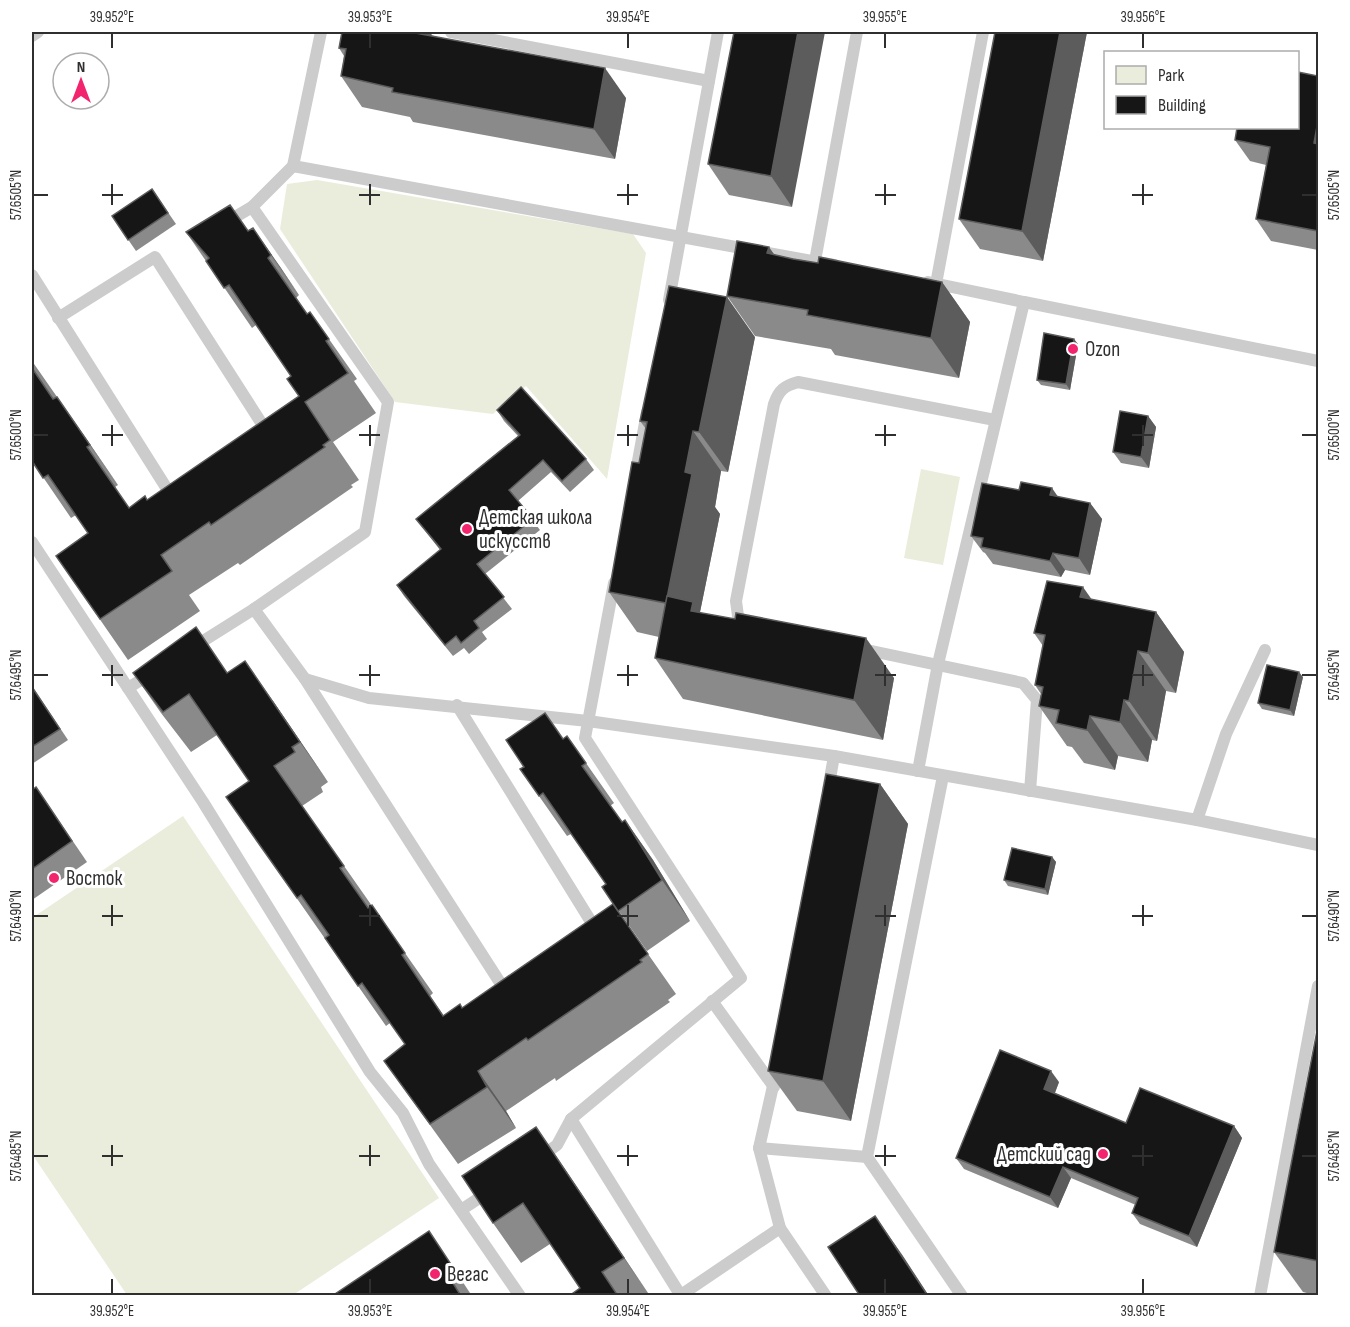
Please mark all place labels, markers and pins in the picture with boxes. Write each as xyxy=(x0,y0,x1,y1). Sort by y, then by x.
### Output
place label: Ozon xyxy=(1085,337,1120,362)
marker: Ozon xyxy=(1066,342,1080,356)
place label: Детская школа искусств xyxy=(479,505,592,554)
marker: Детская школа искусств xyxy=(460,522,474,536)
place label: Восток xyxy=(66,866,123,891)
marker: Восток xyxy=(47,871,61,885)
place label: Детский сад xyxy=(997,1142,1091,1167)
marker: Детский сад xyxy=(1096,1147,1110,1161)
place label: Вегас xyxy=(447,1262,489,1287)
marker: Вегас xyxy=(428,1267,442,1281)

